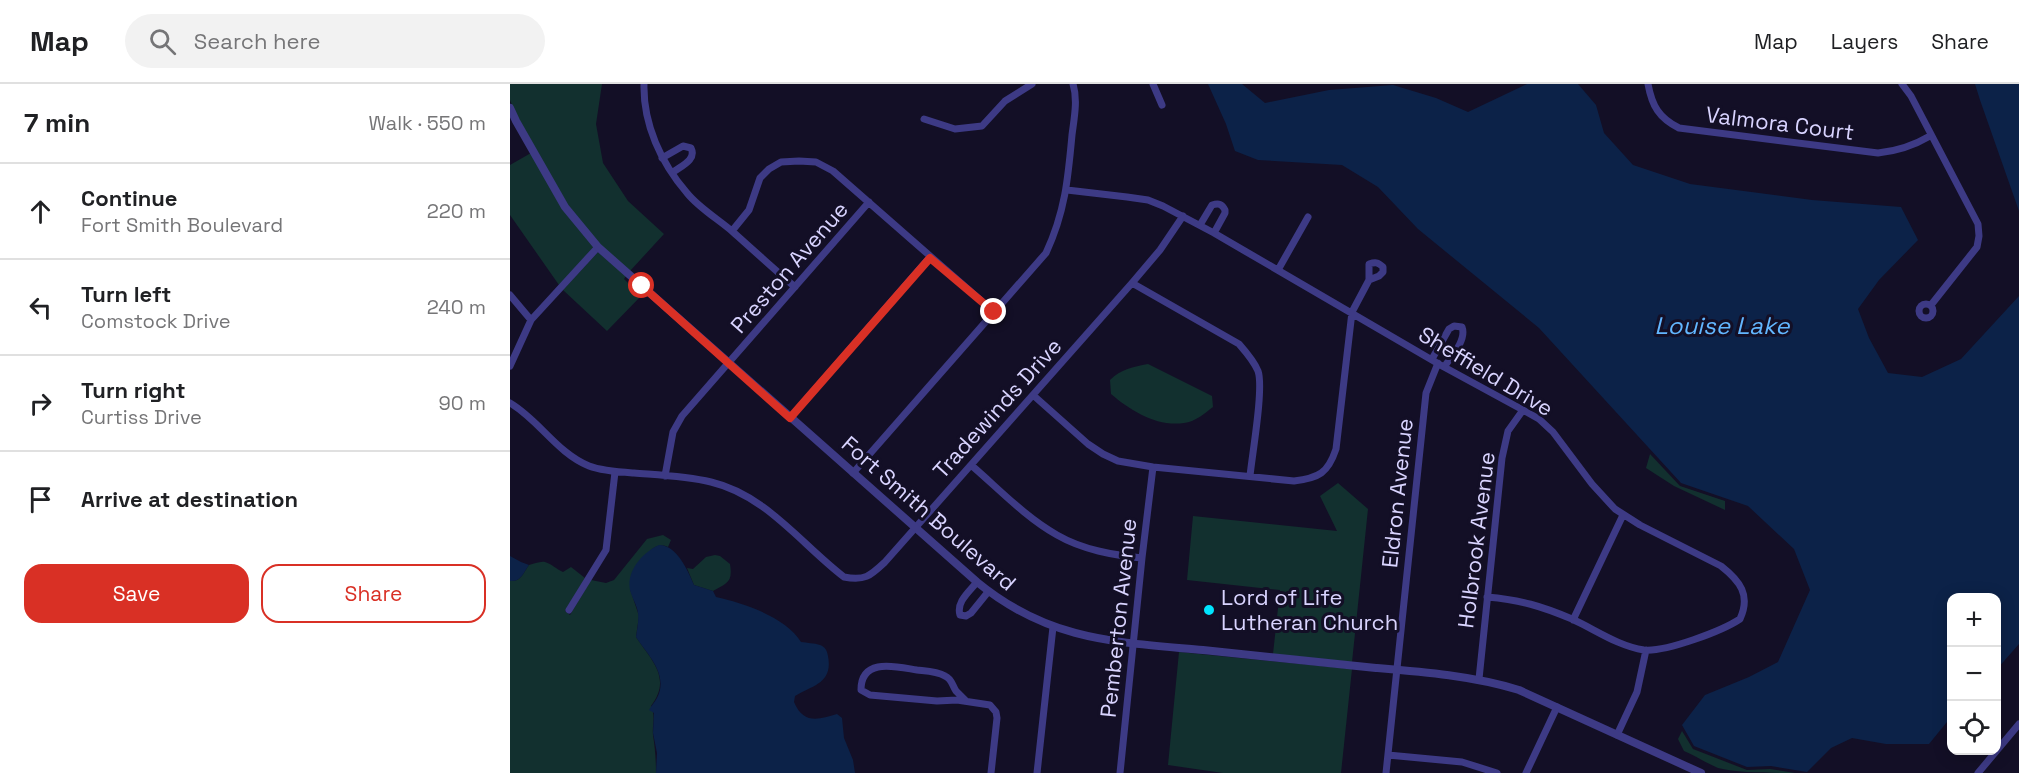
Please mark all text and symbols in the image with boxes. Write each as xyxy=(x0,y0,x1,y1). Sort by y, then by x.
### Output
search box xyxy=(125,14,545,68)
text: Map xyxy=(30,23,89,59)
icon: search xyxy=(146,25,179,58)
text: Search here xyxy=(194,27,321,55)
text: Map xyxy=(1754,28,1798,55)
text: Layers xyxy=(1831,28,1898,55)
text: Share xyxy=(1931,28,1989,55)
street label: Valmora Court xyxy=(1704,100,1856,146)
text: 7 min xyxy=(24,106,90,140)
text: Walk · 550 m xyxy=(368,110,486,136)
text: Continue xyxy=(81,184,177,212)
icon: ahead xyxy=(24,195,57,228)
street label: Preston Avenue xyxy=(724,195,854,339)
text: 220 m xyxy=(427,198,486,224)
text: Fort Smith Boulevard xyxy=(81,212,283,238)
route start xyxy=(628,272,654,298)
text: Turn left xyxy=(81,280,171,308)
icon: left xyxy=(24,291,57,324)
text: 240 m xyxy=(427,294,486,320)
route end xyxy=(980,298,1006,324)
text: Comstock Drive xyxy=(81,308,231,334)
water label: Louise Lake xyxy=(1655,310,1790,341)
street label: Sheffield Drive xyxy=(1414,320,1558,422)
street label: Tradewinds Drive xyxy=(927,332,1067,484)
text: Turn right xyxy=(81,376,186,404)
icon: right xyxy=(24,387,57,420)
text: 90 m xyxy=(439,390,486,416)
text: Curtiss Drive xyxy=(81,404,202,430)
street label: Eldron Avenue xyxy=(1375,417,1419,569)
street label: Fort Smith Boulevard xyxy=(836,430,1022,596)
street label: Holbrook Avenue xyxy=(1451,450,1501,630)
icon: arrive xyxy=(24,483,57,516)
text: Arrive at destination xyxy=(81,485,298,513)
street label: Pemberton Avenue xyxy=(1094,517,1142,719)
button: Save xyxy=(24,564,249,623)
button: Share xyxy=(261,564,486,623)
place label: Lord of Life Lutheran Church xyxy=(1221,583,1398,636)
map controls xyxy=(1947,593,2001,755)
button: + xyxy=(1947,593,2001,647)
marker: Lord of Life Lutheran Church xyxy=(1202,603,1216,617)
button: − xyxy=(1947,647,2001,701)
button: locate xyxy=(1947,701,2001,755)

